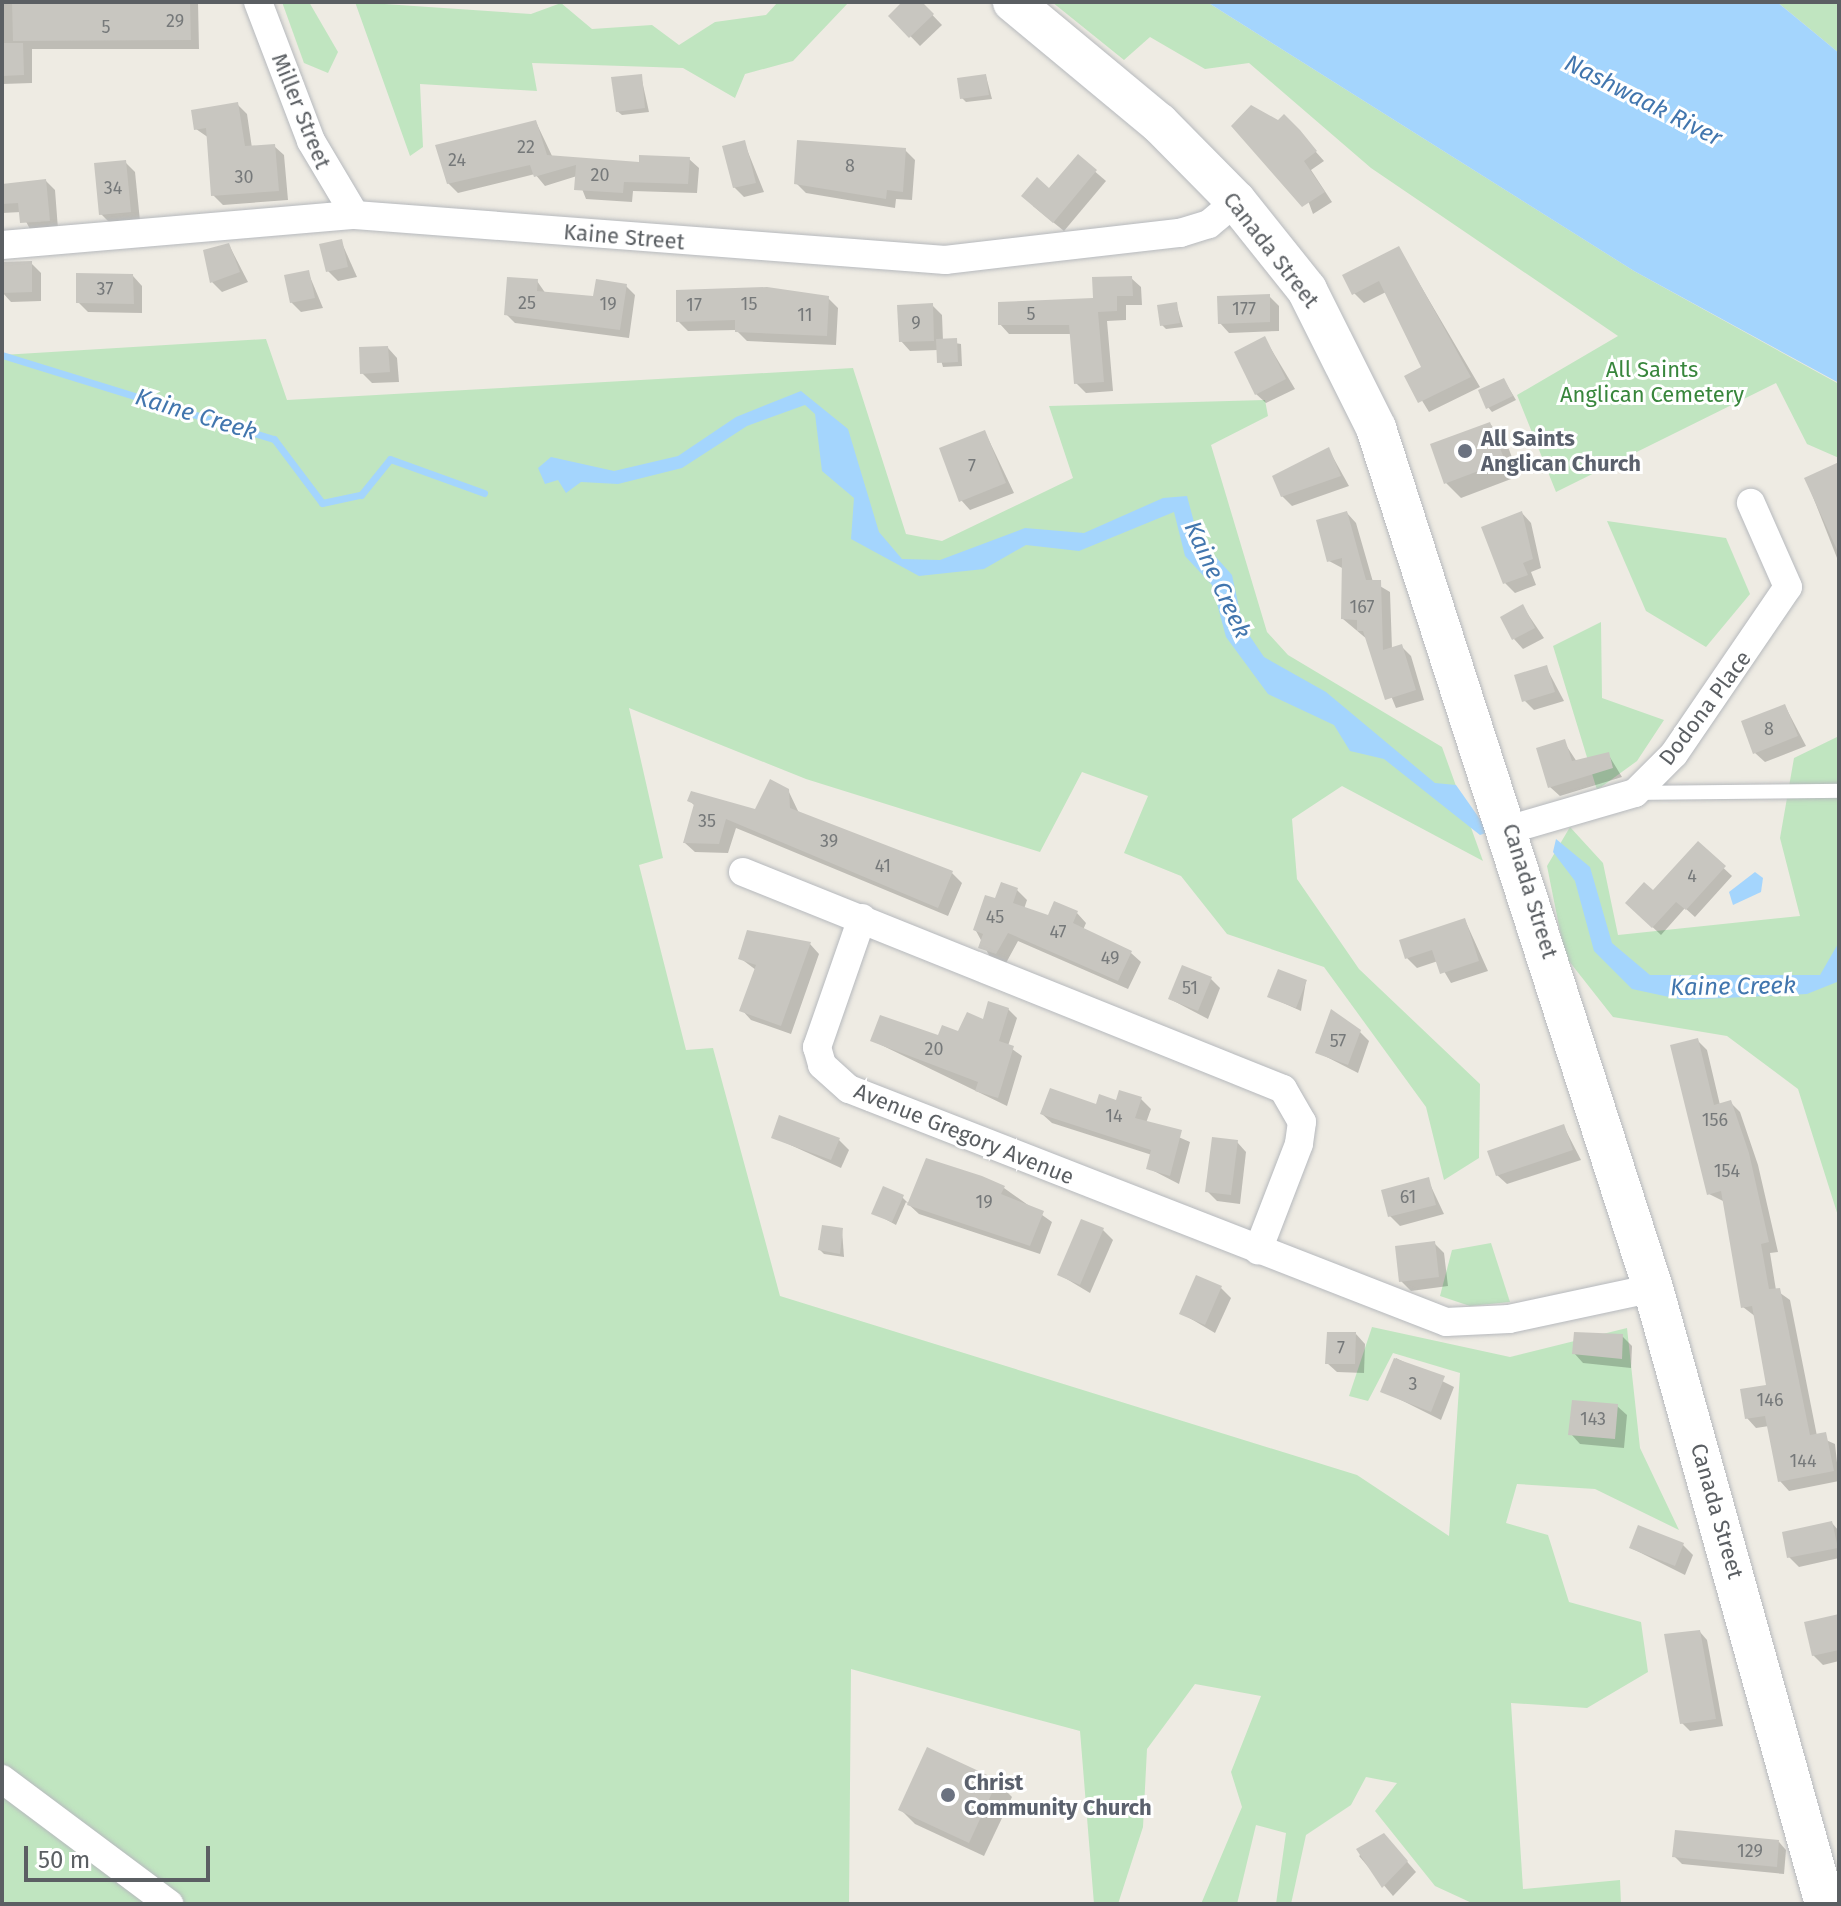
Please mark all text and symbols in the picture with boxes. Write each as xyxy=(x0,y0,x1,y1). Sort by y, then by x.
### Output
house number: 29 xyxy=(166,10,184,32)
house number: 5 xyxy=(101,16,111,38)
street label: Miller Street xyxy=(266,49,336,173)
water label: Nashwaak River xyxy=(1559,49,1727,153)
house number: 22 xyxy=(517,136,535,158)
house number: 24 xyxy=(448,149,466,171)
house number: 8 xyxy=(845,155,855,177)
house number: 20 xyxy=(591,164,609,186)
house number: 30 xyxy=(234,166,254,188)
house number: 34 xyxy=(104,177,122,199)
street label: Canada Street xyxy=(1218,187,1324,313)
street label: Kaine Street xyxy=(562,219,686,255)
house number: 37 xyxy=(97,278,113,300)
house number: 25 xyxy=(518,292,536,314)
house number: 19 xyxy=(599,293,617,315)
house number: 15 xyxy=(741,293,757,315)
house number: 17 xyxy=(686,294,702,316)
house number: 177 xyxy=(1232,298,1256,320)
house number: 5 xyxy=(1026,303,1036,325)
house number: 11 xyxy=(797,304,813,326)
house number: 9 xyxy=(911,312,921,334)
park label: All Saints Anglican Cemetery xyxy=(1560,356,1744,408)
water label: Kaine Creek xyxy=(132,383,260,447)
place label: All Saints Anglican Church xyxy=(1481,425,1641,476)
marker: All Saints Anglican Church xyxy=(1456,442,1474,460)
house number: 7 xyxy=(968,455,976,477)
water label: Kaine Creek xyxy=(1177,517,1257,643)
house number: 167 xyxy=(1350,596,1374,618)
street label: Dodona Place xyxy=(1653,645,1757,771)
house number: 8 xyxy=(1764,718,1774,740)
house number: 35 xyxy=(698,810,716,832)
street label: Canada Street xyxy=(1497,820,1563,962)
house number: 39 xyxy=(820,830,838,852)
house number: 41 xyxy=(875,855,891,877)
house number: 4 xyxy=(1687,865,1697,887)
house number: 45 xyxy=(986,906,1004,928)
house number: 47 xyxy=(1049,921,1067,943)
house number: 49 xyxy=(1101,947,1119,969)
water label: Kaine Creek xyxy=(1670,972,1796,1002)
house number: 51 xyxy=(1182,977,1198,999)
house number: 57 xyxy=(1330,1030,1346,1052)
house number: 20 xyxy=(925,1038,943,1060)
street label: Avenue Gregory Avenue xyxy=(850,1078,1078,1190)
house number: 14 xyxy=(1105,1105,1123,1127)
house number: 156 xyxy=(1702,1109,1728,1131)
house number: 154 xyxy=(1714,1160,1740,1182)
house number: 61 xyxy=(1400,1186,1416,1208)
house number: 19 xyxy=(975,1191,993,1213)
house number: 7 xyxy=(1337,1337,1345,1359)
house number: 3 xyxy=(1409,1373,1417,1395)
house number: 146 xyxy=(1757,1389,1783,1411)
house number: 143 xyxy=(1580,1408,1606,1430)
street label: Canada Street xyxy=(1685,1440,1749,1582)
house number: 144 xyxy=(1790,1450,1816,1472)
place label: Christ Community Church xyxy=(964,1769,1152,1820)
marker: Christ Community Church xyxy=(939,1786,957,1804)
scale bar xyxy=(28,1830,214,1880)
house number: 129 xyxy=(1737,1840,1763,1862)
text: 50 m xyxy=(38,1846,90,1874)

